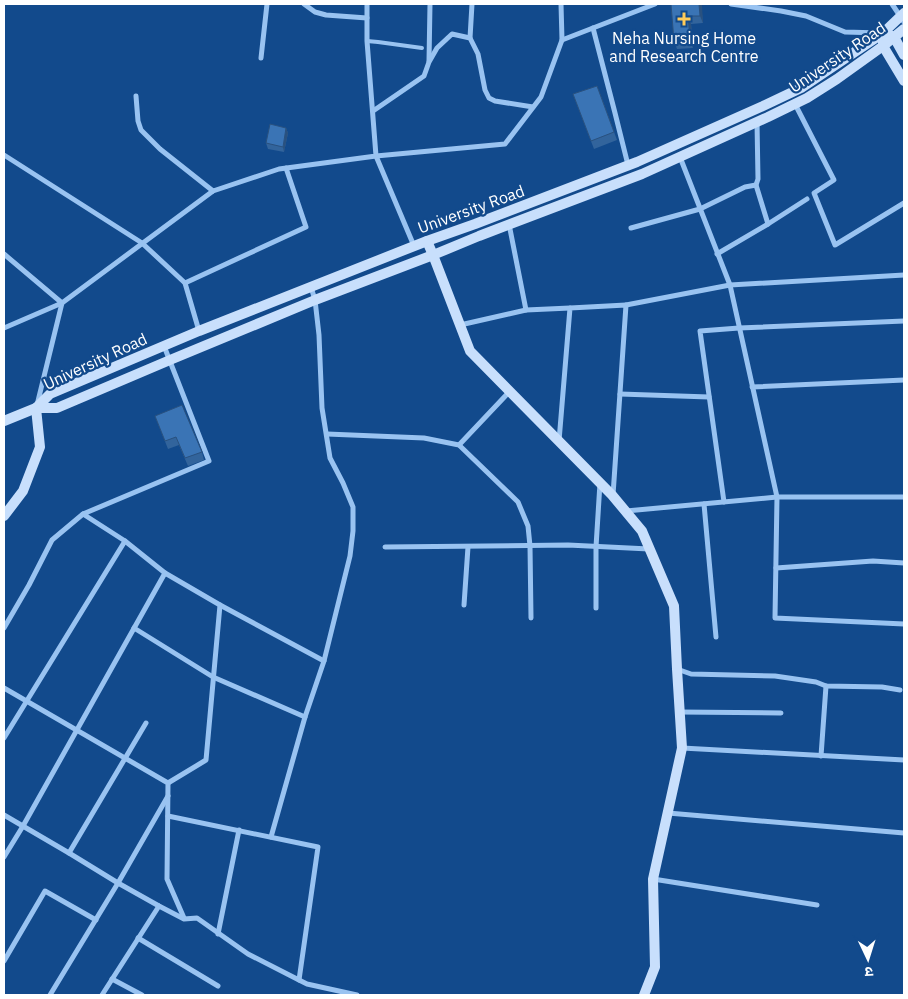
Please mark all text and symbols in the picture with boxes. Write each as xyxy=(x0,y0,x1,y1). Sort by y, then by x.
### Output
marker: Neha Nursing Home and Research Centre xyxy=(677,12,691,26)
street label: University Road xyxy=(785,17,889,97)
place label: Neha Nursing Home and Research Centre xyxy=(609,28,759,66)
street label: University Road xyxy=(415,180,527,238)
street label: University Road xyxy=(40,328,150,394)
north arrow xyxy=(843,934,893,984)
text: उ xyxy=(863,963,874,981)

